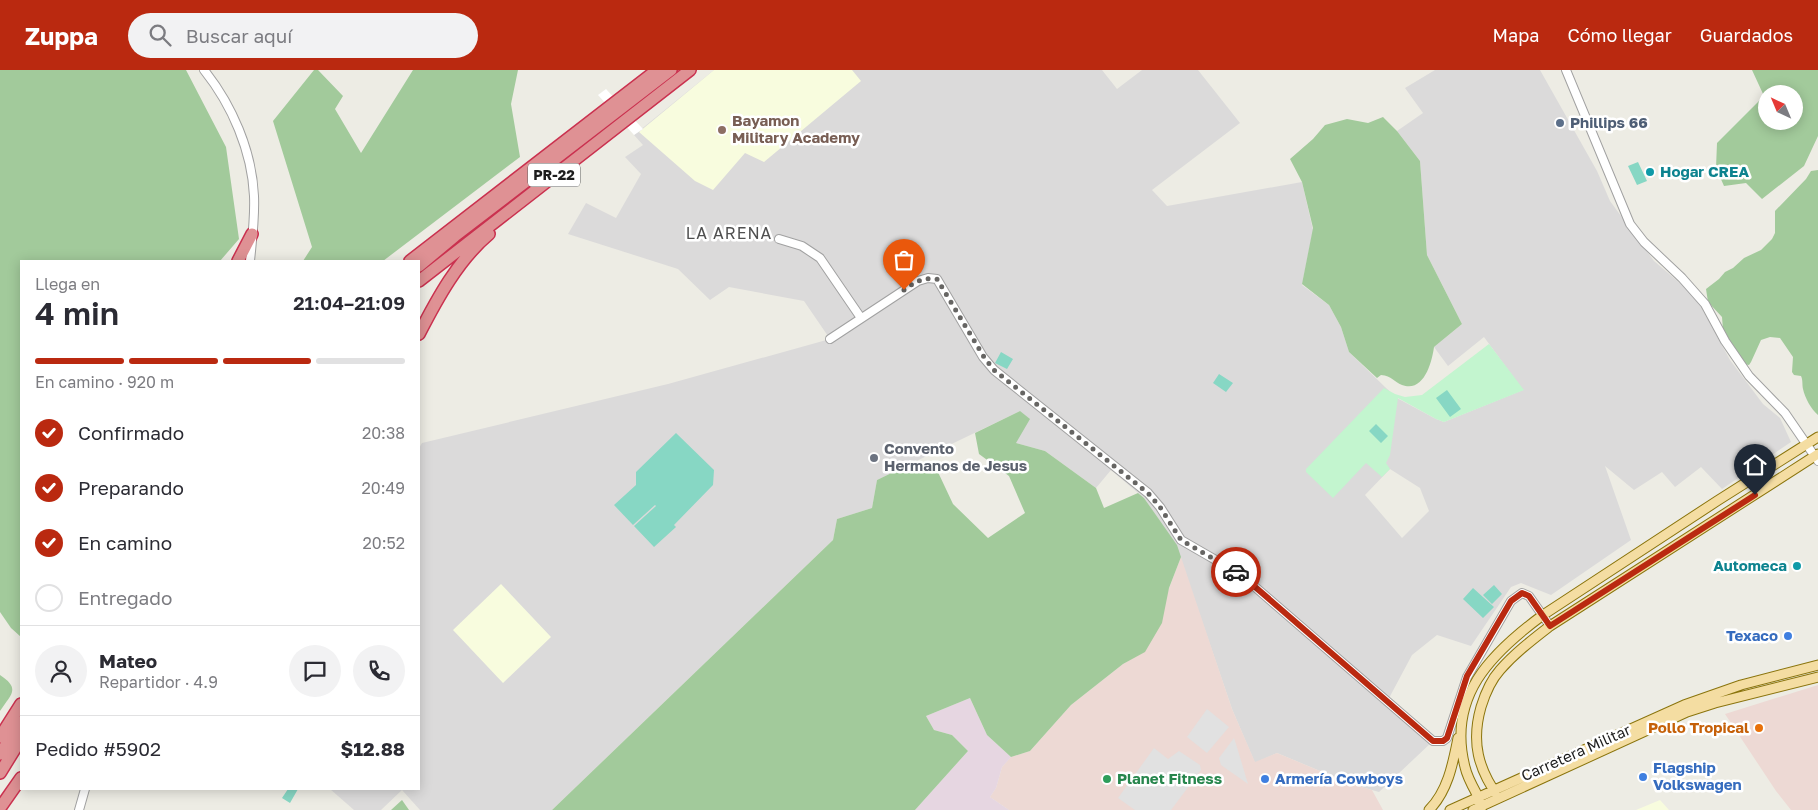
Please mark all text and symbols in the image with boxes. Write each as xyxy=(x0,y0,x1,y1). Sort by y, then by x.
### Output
search box xyxy=(128,13,478,58)
text: Zuppa xyxy=(25,21,98,50)
icon: search xyxy=(146,21,174,49)
text: Buscar aquí xyxy=(186,24,292,47)
text: Mapa xyxy=(1493,24,1539,46)
text: Cómo llegar xyxy=(1567,24,1672,46)
text: Guardados xyxy=(1700,24,1793,46)
north arrow xyxy=(1758,85,1802,130)
map controls xyxy=(1758,85,1803,130)
place label: Bayamon Military Academy xyxy=(732,111,860,146)
place label: Phillips 66 xyxy=(1570,113,1648,131)
marker: Phillips 66 xyxy=(1554,117,1566,129)
marker: Bayamon Military Academy xyxy=(716,124,728,136)
place label: Hogar CREA xyxy=(1660,162,1750,180)
road number: PR-22 xyxy=(528,164,580,186)
marker: Hogar CREA xyxy=(1644,166,1656,178)
district label: LA ARENA xyxy=(686,223,772,243)
pin xyxy=(883,239,925,290)
icon: bag xyxy=(890,246,918,274)
text: Llega en xyxy=(35,274,100,294)
text: 21:04–21:09 xyxy=(293,291,405,314)
text: 4 min xyxy=(35,294,119,332)
text: En camino · 920 m xyxy=(35,372,174,392)
icon: check xyxy=(35,419,63,447)
text: Confirmado xyxy=(78,421,184,444)
text: 20:38 xyxy=(362,423,405,443)
place label: Convento Hermanos de Jesus xyxy=(884,439,1027,474)
pin xyxy=(1734,444,1776,495)
icon: home xyxy=(1741,451,1769,479)
marker: Convento Hermanos de Jesus xyxy=(868,452,880,464)
icon: check xyxy=(35,474,63,502)
text: Preparando xyxy=(78,476,184,499)
text: 20:49 xyxy=(362,478,405,498)
icon: check xyxy=(35,529,63,557)
text: En camino xyxy=(78,531,172,554)
text: 20:52 xyxy=(362,533,405,553)
courier xyxy=(1211,547,1261,597)
place label: Automeca xyxy=(1713,556,1787,574)
icon: car xyxy=(1222,558,1250,586)
marker: Automeca xyxy=(1791,560,1803,572)
text: Entregado xyxy=(78,586,172,609)
place label: Texaco xyxy=(1726,626,1778,644)
marker: Texaco xyxy=(1782,630,1794,642)
button: person xyxy=(35,645,87,697)
button: chat xyxy=(289,645,341,697)
button: phone xyxy=(353,645,405,697)
text: Mateo xyxy=(99,649,157,672)
text: Repartidor · 4.9 xyxy=(99,672,218,692)
place label: Pollo Tropical xyxy=(1648,718,1749,736)
street label: Carretera Militar xyxy=(1518,720,1633,784)
marker: Pollo Tropical xyxy=(1753,722,1765,734)
text: Pedido #5902 xyxy=(35,737,161,760)
text: $12.88 xyxy=(340,737,405,760)
place label: Flagship Volkswagen xyxy=(1653,758,1742,793)
place label: Planet Fitness xyxy=(1117,769,1222,787)
place label: Armería Cowboys xyxy=(1275,769,1403,787)
marker: Flagship Volkswagen xyxy=(1637,771,1649,783)
marker: Planet Fitness xyxy=(1101,773,1113,785)
marker: Armería Cowboys xyxy=(1259,773,1271,785)

